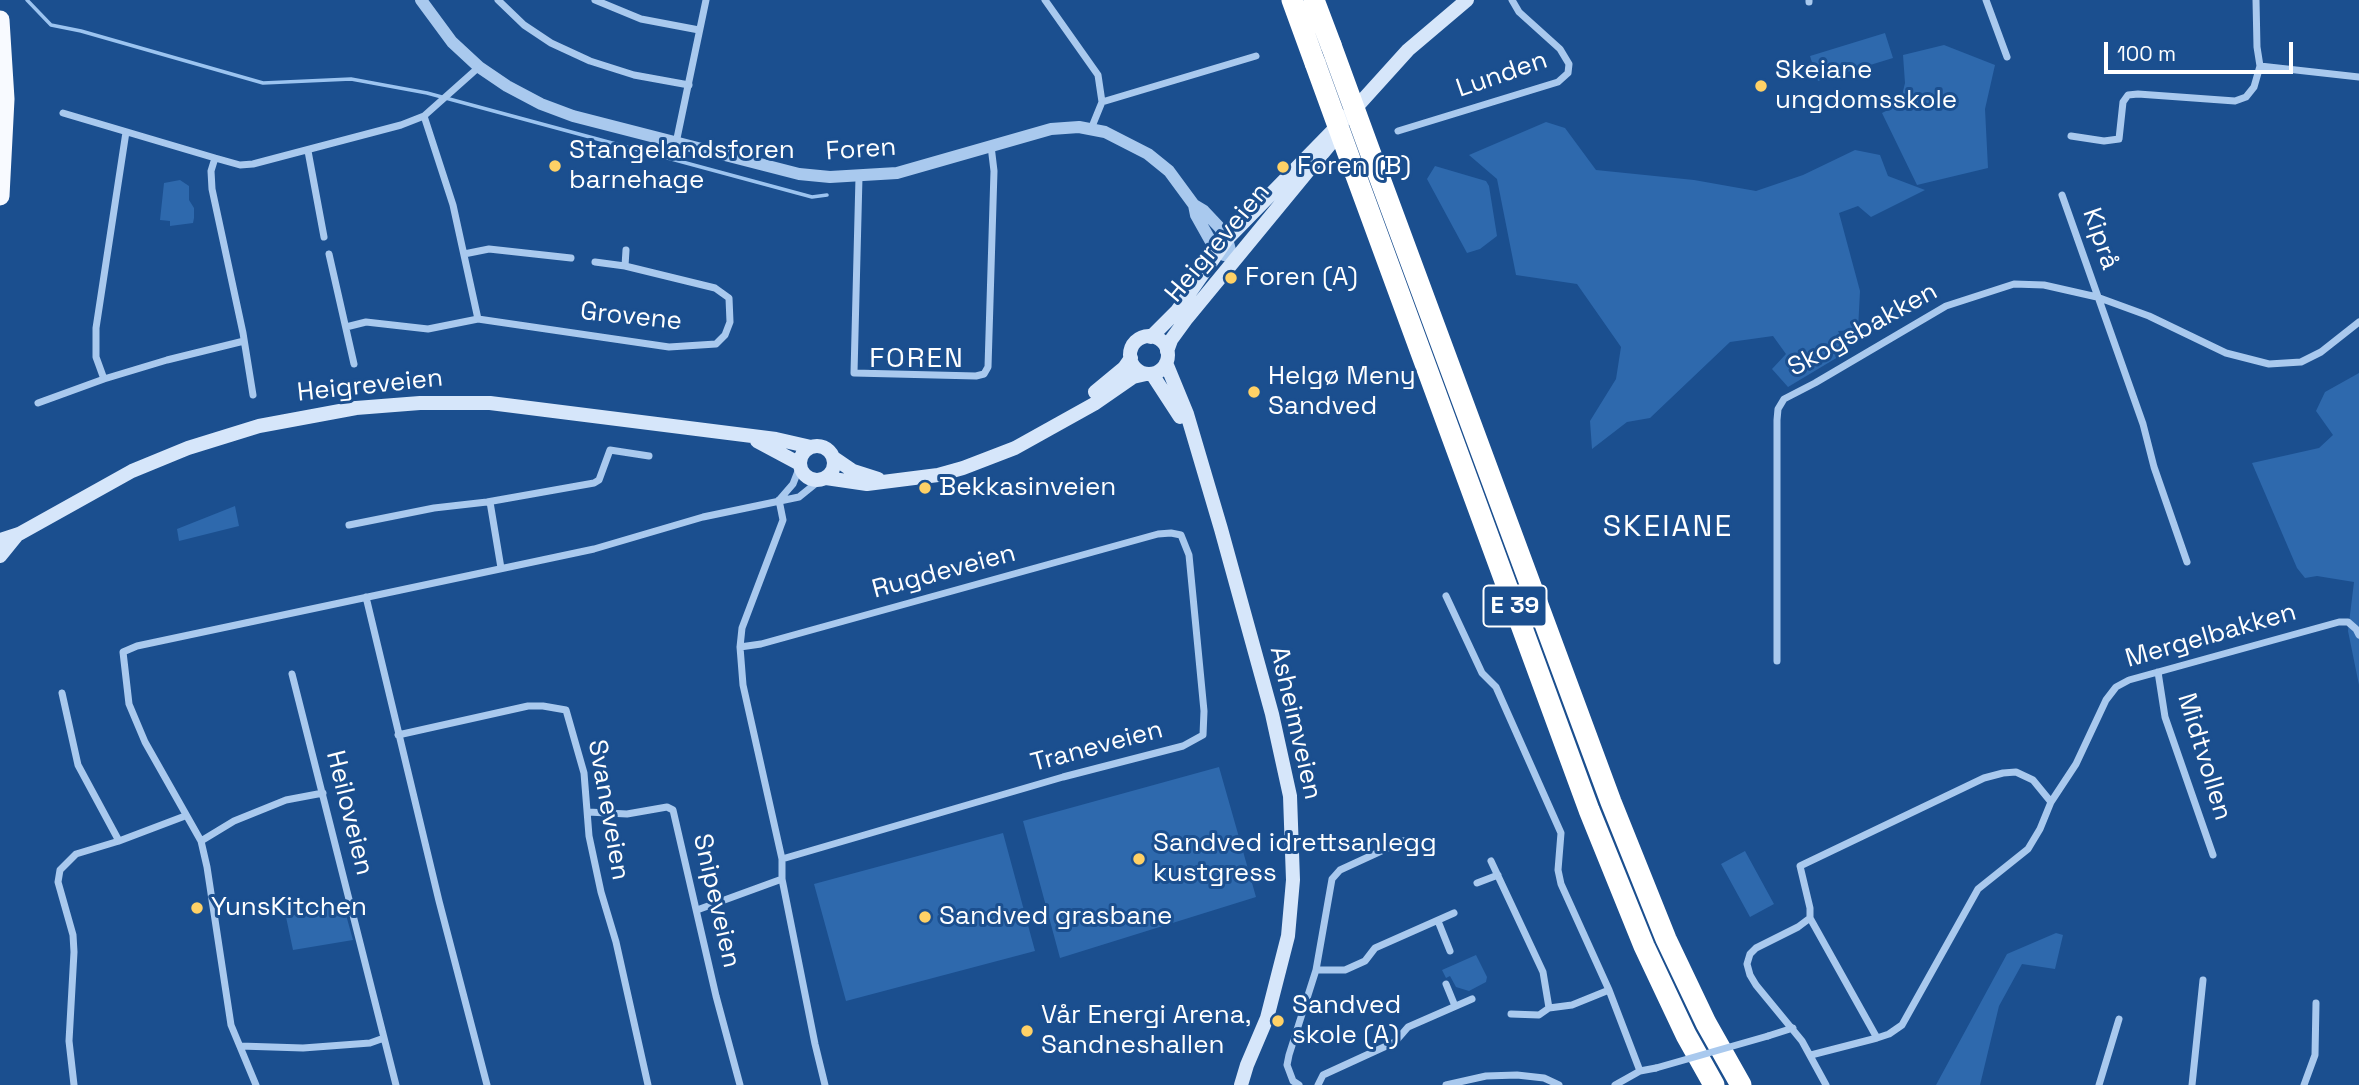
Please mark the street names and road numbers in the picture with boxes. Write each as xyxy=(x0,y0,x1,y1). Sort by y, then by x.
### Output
street label: Lunden xyxy=(1452,45,1552,105)
street label: Foren xyxy=(825,132,897,168)
street label: Heigreveien xyxy=(1159,177,1277,309)
street label: Kiprå xyxy=(2075,204,2125,274)
street label: Skogsbakken xyxy=(1783,276,1943,384)
street label: Grovene xyxy=(579,296,683,338)
street label: Heigreveien xyxy=(296,363,444,409)
street label: Rugdeveien xyxy=(869,538,1019,606)
road number: E 39 xyxy=(1484,586,1546,626)
street label: Mergelbakken xyxy=(2122,597,2300,675)
street label: Asheimveien xyxy=(1262,643,1328,803)
street label: Midtvollen xyxy=(2170,690,2238,824)
street label: Traneveien xyxy=(1028,714,1166,780)
street label: Svaneveien xyxy=(580,737,636,883)
street label: Heiloveien xyxy=(318,747,380,879)
street label: Snipeveien xyxy=(685,831,747,971)

